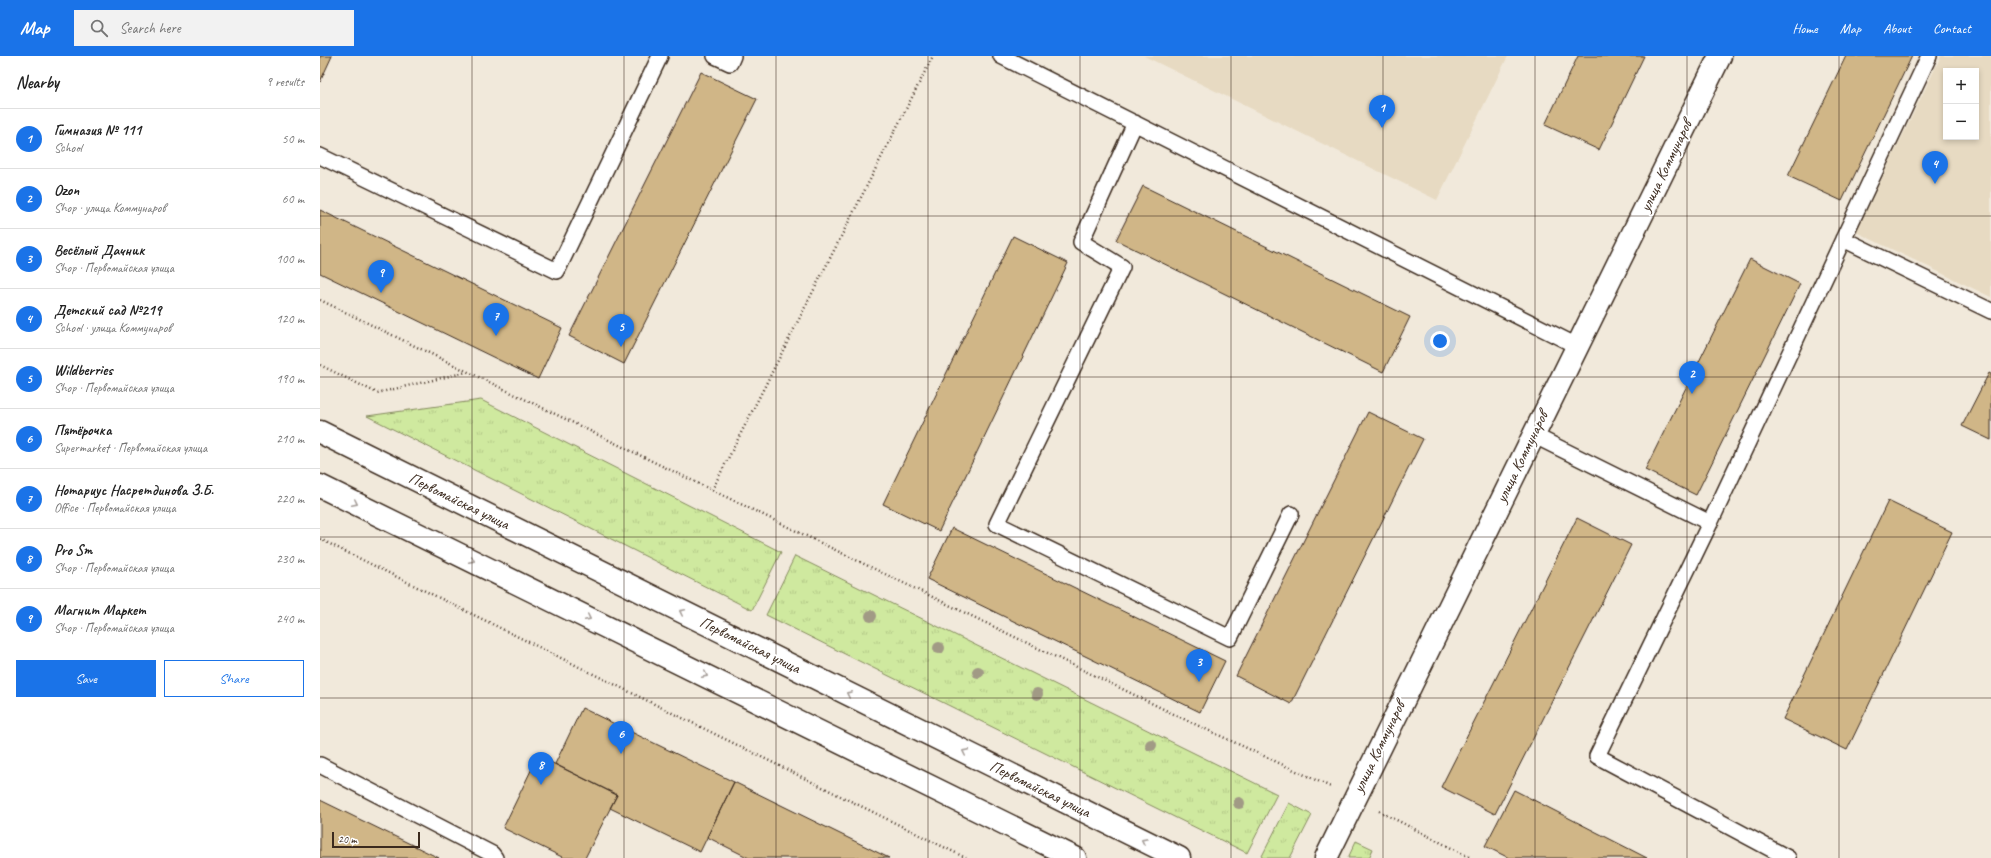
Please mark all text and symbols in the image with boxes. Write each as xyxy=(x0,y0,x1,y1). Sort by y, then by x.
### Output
search box xyxy=(74,10,354,46)
text: Map xyxy=(20,16,50,40)
icon: search xyxy=(88,17,110,39)
text: Search here xyxy=(120,19,181,38)
text: Home xyxy=(1792,20,1818,37)
text: Map xyxy=(1840,20,1861,37)
text: About xyxy=(1883,20,1911,37)
text: Contact xyxy=(1933,20,1971,37)
map controls xyxy=(1943,68,1979,140)
button: + xyxy=(1943,68,1979,104)
text: Nearby xyxy=(16,72,59,93)
text: 9 results xyxy=(266,74,304,90)
pin: 1 xyxy=(1369,95,1395,128)
button: − xyxy=(1943,104,1979,140)
street label: улица Коммунаров xyxy=(1635,113,1699,216)
text: Гимназия № 111 xyxy=(54,121,141,140)
text: 1 xyxy=(26,131,32,147)
text: 50 m xyxy=(282,131,304,147)
text: School xyxy=(54,140,82,156)
pin: 4 xyxy=(1922,151,1948,184)
text: Ozon xyxy=(54,181,79,200)
text: 2 xyxy=(26,191,32,207)
text: 60 m xyxy=(282,191,304,207)
text: Shop · улица Коммунаров xyxy=(54,200,165,216)
text: Весёлый Дачник xyxy=(54,241,145,260)
text: 3 xyxy=(26,251,32,267)
text: 100 m xyxy=(276,251,304,267)
text: Shop · Первомайская улица xyxy=(54,260,174,276)
pin: 9 xyxy=(368,260,394,293)
text: Детский сад №219 xyxy=(54,301,161,320)
pin: 7 xyxy=(483,303,509,336)
text: 4 xyxy=(26,311,32,327)
text: 120 m xyxy=(276,311,304,327)
pin: 5 xyxy=(608,314,634,347)
text: School · улица Коммунаров xyxy=(54,320,171,336)
your location xyxy=(1430,331,1450,351)
text: Wildberries xyxy=(54,361,113,380)
pin: 2 xyxy=(1679,361,1705,394)
text: 5 xyxy=(26,371,32,387)
text: 190 m xyxy=(276,371,304,387)
text: Shop · Первомайская улица xyxy=(54,380,174,396)
street label: улица Коммунаров xyxy=(1491,404,1555,507)
text: Пятёрочка xyxy=(54,421,111,440)
text: 6 xyxy=(26,431,32,447)
text: 210 m xyxy=(276,431,304,447)
text: Supermarket · Первомайская улица xyxy=(54,440,207,456)
street label: Первомайская улица xyxy=(405,468,514,535)
text: Нотариус Насретдинова З.Б. xyxy=(54,481,213,500)
text: 7 xyxy=(26,491,32,507)
text: 220 m xyxy=(276,491,304,507)
one-way arrow xyxy=(351,498,358,506)
text: Office · Первомайская улица xyxy=(54,500,176,516)
text: Pro Sm xyxy=(54,541,92,560)
text: 8 xyxy=(26,551,32,567)
text: 230 m xyxy=(276,551,304,567)
one-way arrow xyxy=(467,556,475,563)
text: Shop · Первомайская улица xyxy=(54,560,174,576)
text: Магнит Маркет xyxy=(54,601,146,620)
one-way arrow xyxy=(679,609,686,616)
text: 9 xyxy=(26,611,32,627)
text: 240 m xyxy=(276,611,304,627)
street label: Первомайская улица xyxy=(696,612,805,679)
one-way arrow xyxy=(584,613,591,621)
text: Shop · Первомайская улица xyxy=(54,620,174,636)
pin: 3 xyxy=(1186,649,1212,682)
button: Save xyxy=(16,660,156,697)
button: Share xyxy=(164,660,304,697)
one-way arrow xyxy=(701,671,708,678)
one-way arrow xyxy=(845,691,853,699)
street label: улица Коммунаров xyxy=(1348,694,1412,797)
pin: 6 xyxy=(608,721,634,754)
one-way arrow xyxy=(962,749,969,757)
pin: 8 xyxy=(528,752,554,785)
street label: Первомайская улица xyxy=(986,756,1095,823)
scale bar xyxy=(332,830,420,849)
text: 20 m xyxy=(338,832,357,846)
one-way arrow xyxy=(1141,838,1148,846)

